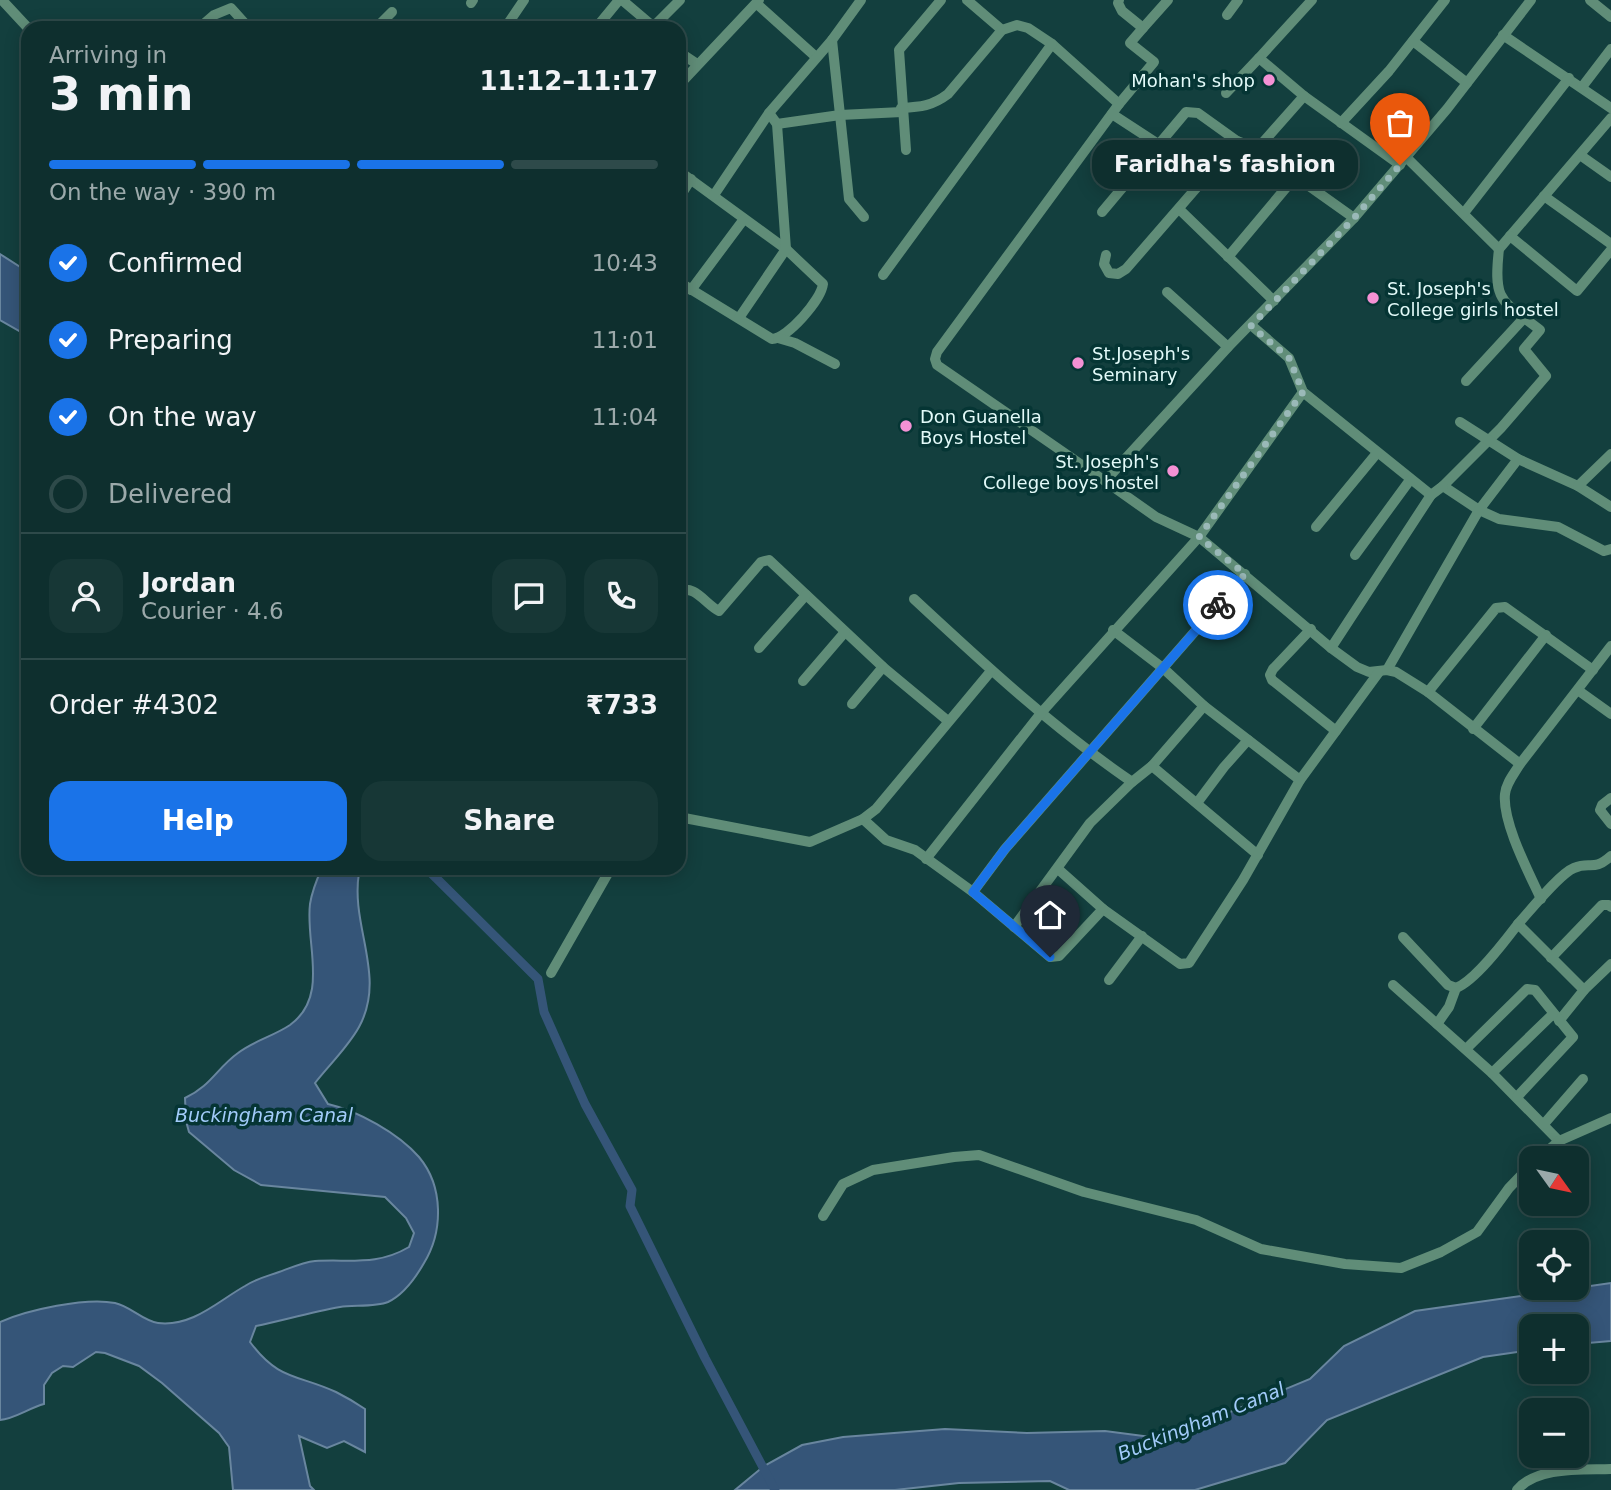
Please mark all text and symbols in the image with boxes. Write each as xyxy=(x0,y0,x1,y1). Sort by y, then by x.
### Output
text: Arriving in xyxy=(49,42,167,68)
text: 11:12–11:17 xyxy=(479,66,658,96)
text: 3 min xyxy=(49,67,193,121)
place label: Mohan's shop xyxy=(1131,70,1255,91)
marker: Mohan's shop xyxy=(1261,72,1277,88)
pin xyxy=(1370,93,1430,165)
icon: bag xyxy=(1381,104,1419,142)
callout: Faridha's fashion xyxy=(1092,140,1358,190)
text: Faridha's fashion xyxy=(1114,151,1336,177)
text: On the way · 390 m xyxy=(49,179,276,205)
icon: check xyxy=(49,244,87,282)
text: Confirmed xyxy=(108,248,243,278)
text: 10:43 xyxy=(592,250,658,276)
place label: St. Joseph's College girls hostel xyxy=(1387,278,1559,320)
marker: St. Joseph's College girls hostel xyxy=(1365,290,1381,306)
icon: check xyxy=(49,321,87,359)
text: Preparing xyxy=(108,325,233,355)
text: 11:01 xyxy=(592,327,658,353)
place label: St.Joseph's Seminary xyxy=(1092,343,1190,385)
marker: St.Joseph's Seminary xyxy=(1070,355,1086,371)
icon: check xyxy=(49,398,87,436)
text: On the way xyxy=(108,402,257,432)
text: 11:04 xyxy=(592,404,658,430)
place label: Don Guanella Boys Hostel xyxy=(920,406,1042,448)
marker: Don Guanella Boys Hostel xyxy=(898,418,914,434)
place label: St. Joseph's College boys hostel xyxy=(983,451,1159,493)
marker: St. Joseph's College boys hostel xyxy=(1165,463,1181,479)
text: Delivered xyxy=(108,479,232,509)
button: person xyxy=(49,559,123,633)
button: chat xyxy=(492,559,566,633)
button: phone xyxy=(584,559,658,633)
text: Jordan xyxy=(141,568,236,598)
courier xyxy=(1183,570,1253,640)
icon: bike xyxy=(1199,586,1237,624)
text: Courier · 4.6 xyxy=(141,598,284,624)
text: Order #4302 xyxy=(49,690,219,720)
text: ₹733 xyxy=(586,690,658,720)
button: Help xyxy=(49,781,347,861)
button: Share xyxy=(361,781,658,861)
pin xyxy=(1020,885,1080,957)
icon: home xyxy=(1031,896,1069,934)
water label: Buckingham Canal xyxy=(175,1104,354,1126)
north arrow xyxy=(1519,1146,1589,1216)
map controls xyxy=(1519,1146,1589,1468)
button: locate xyxy=(1519,1230,1589,1300)
button: + xyxy=(1519,1314,1589,1384)
water label: Buckingham Canal xyxy=(1114,1377,1288,1465)
button: − xyxy=(1519,1398,1589,1468)

